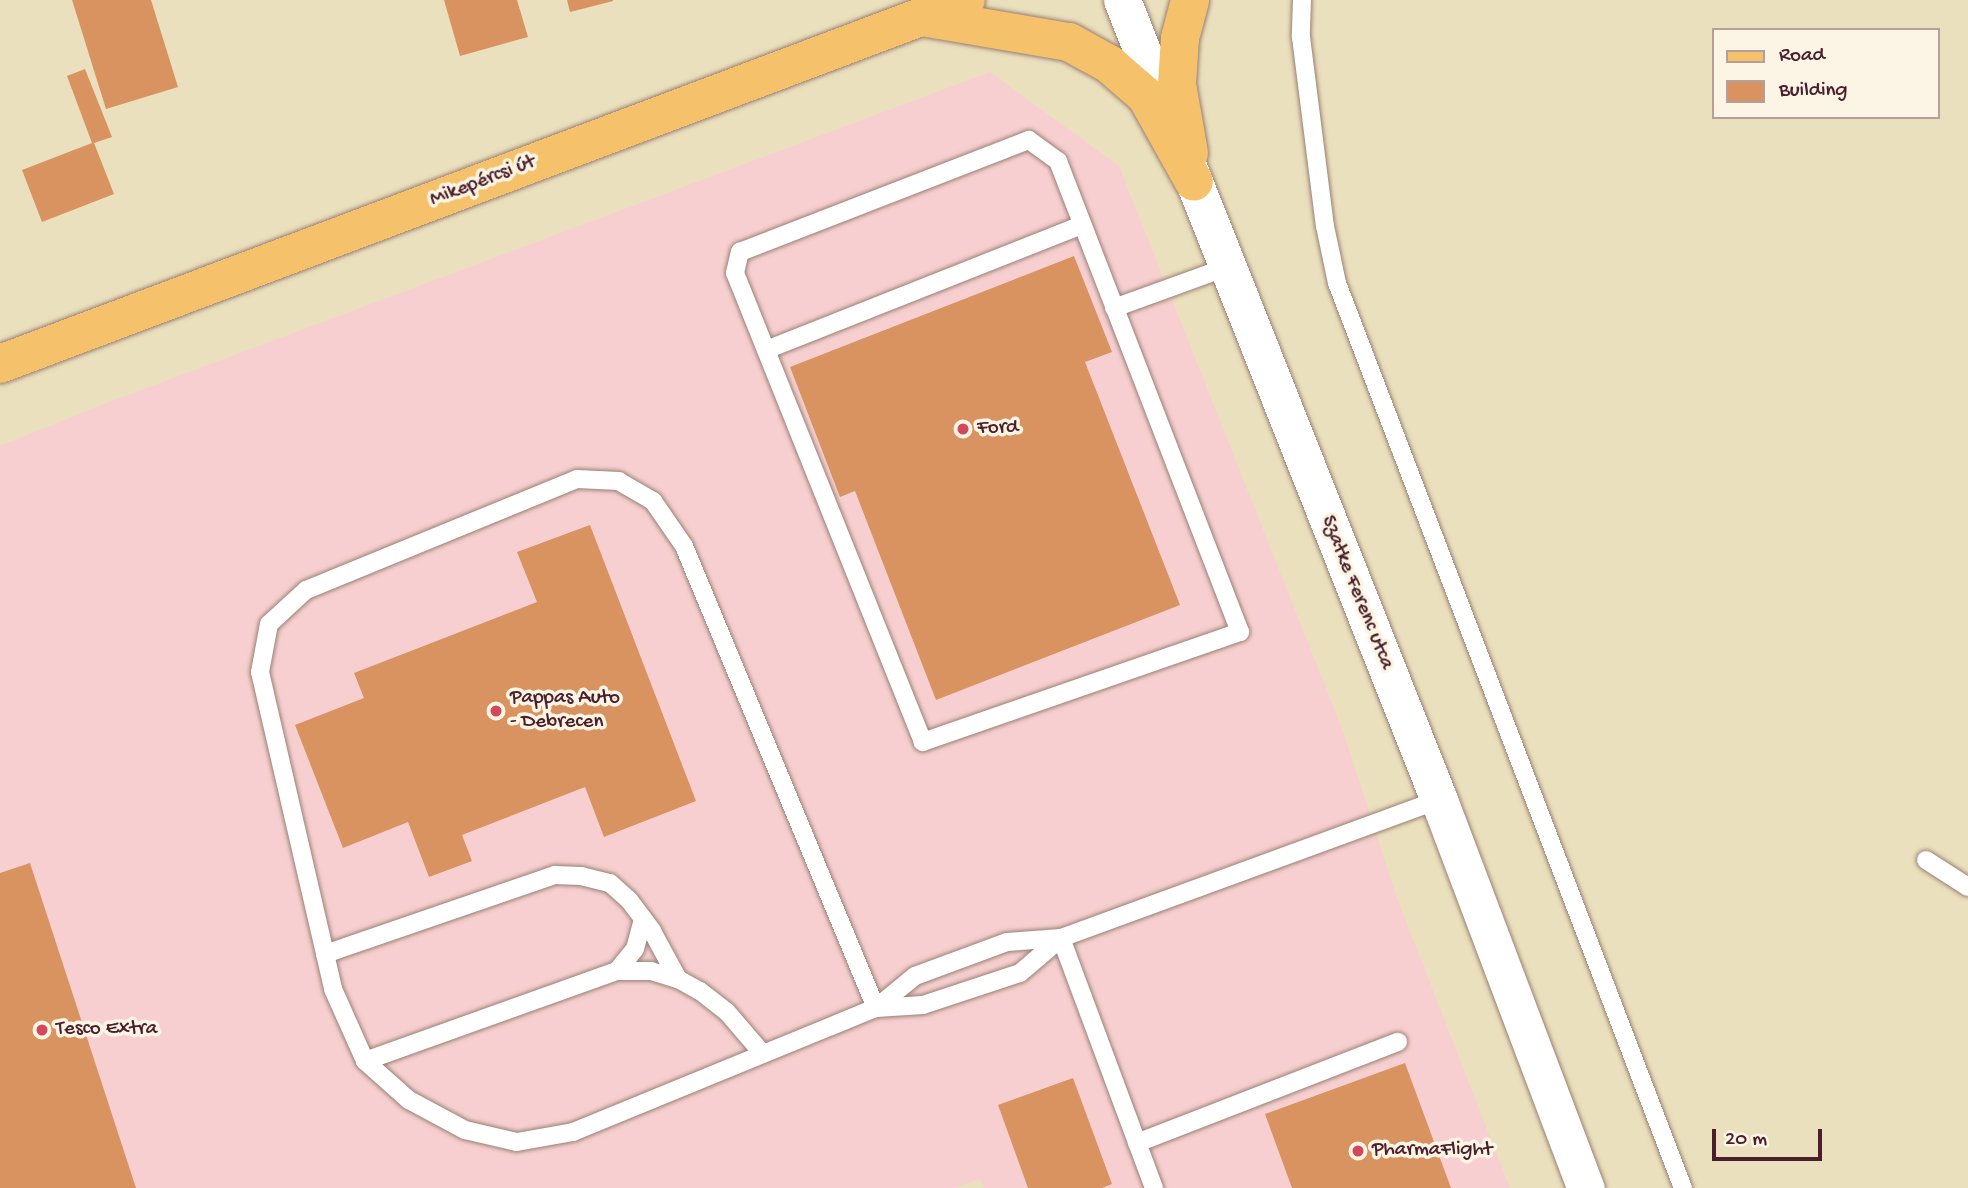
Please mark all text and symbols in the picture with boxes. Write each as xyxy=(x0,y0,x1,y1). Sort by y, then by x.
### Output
legend xyxy=(1713,28,1940,119)
text: Road xyxy=(1779,44,1825,69)
text: Building xyxy=(1779,79,1848,104)
street label: Mikepércsi út xyxy=(427,150,539,214)
place label: Ford xyxy=(977,416,1018,442)
marker: Ford xyxy=(955,421,971,437)
street label: Szatke Ferenc utca xyxy=(1314,512,1398,674)
place label: Pappas Auto - Debrecen xyxy=(510,686,620,736)
marker: Pappas Auto - Debrecen xyxy=(488,703,504,719)
place label: Tesco Extra xyxy=(56,1017,157,1043)
marker: Tesco Extra xyxy=(34,1022,50,1038)
scale bar xyxy=(1716,1114,1826,1158)
text: 20 m xyxy=(1725,1128,1767,1153)
place label: PharmaFlight xyxy=(1372,1138,1492,1164)
marker: PharmaFlight xyxy=(1350,1143,1366,1159)

